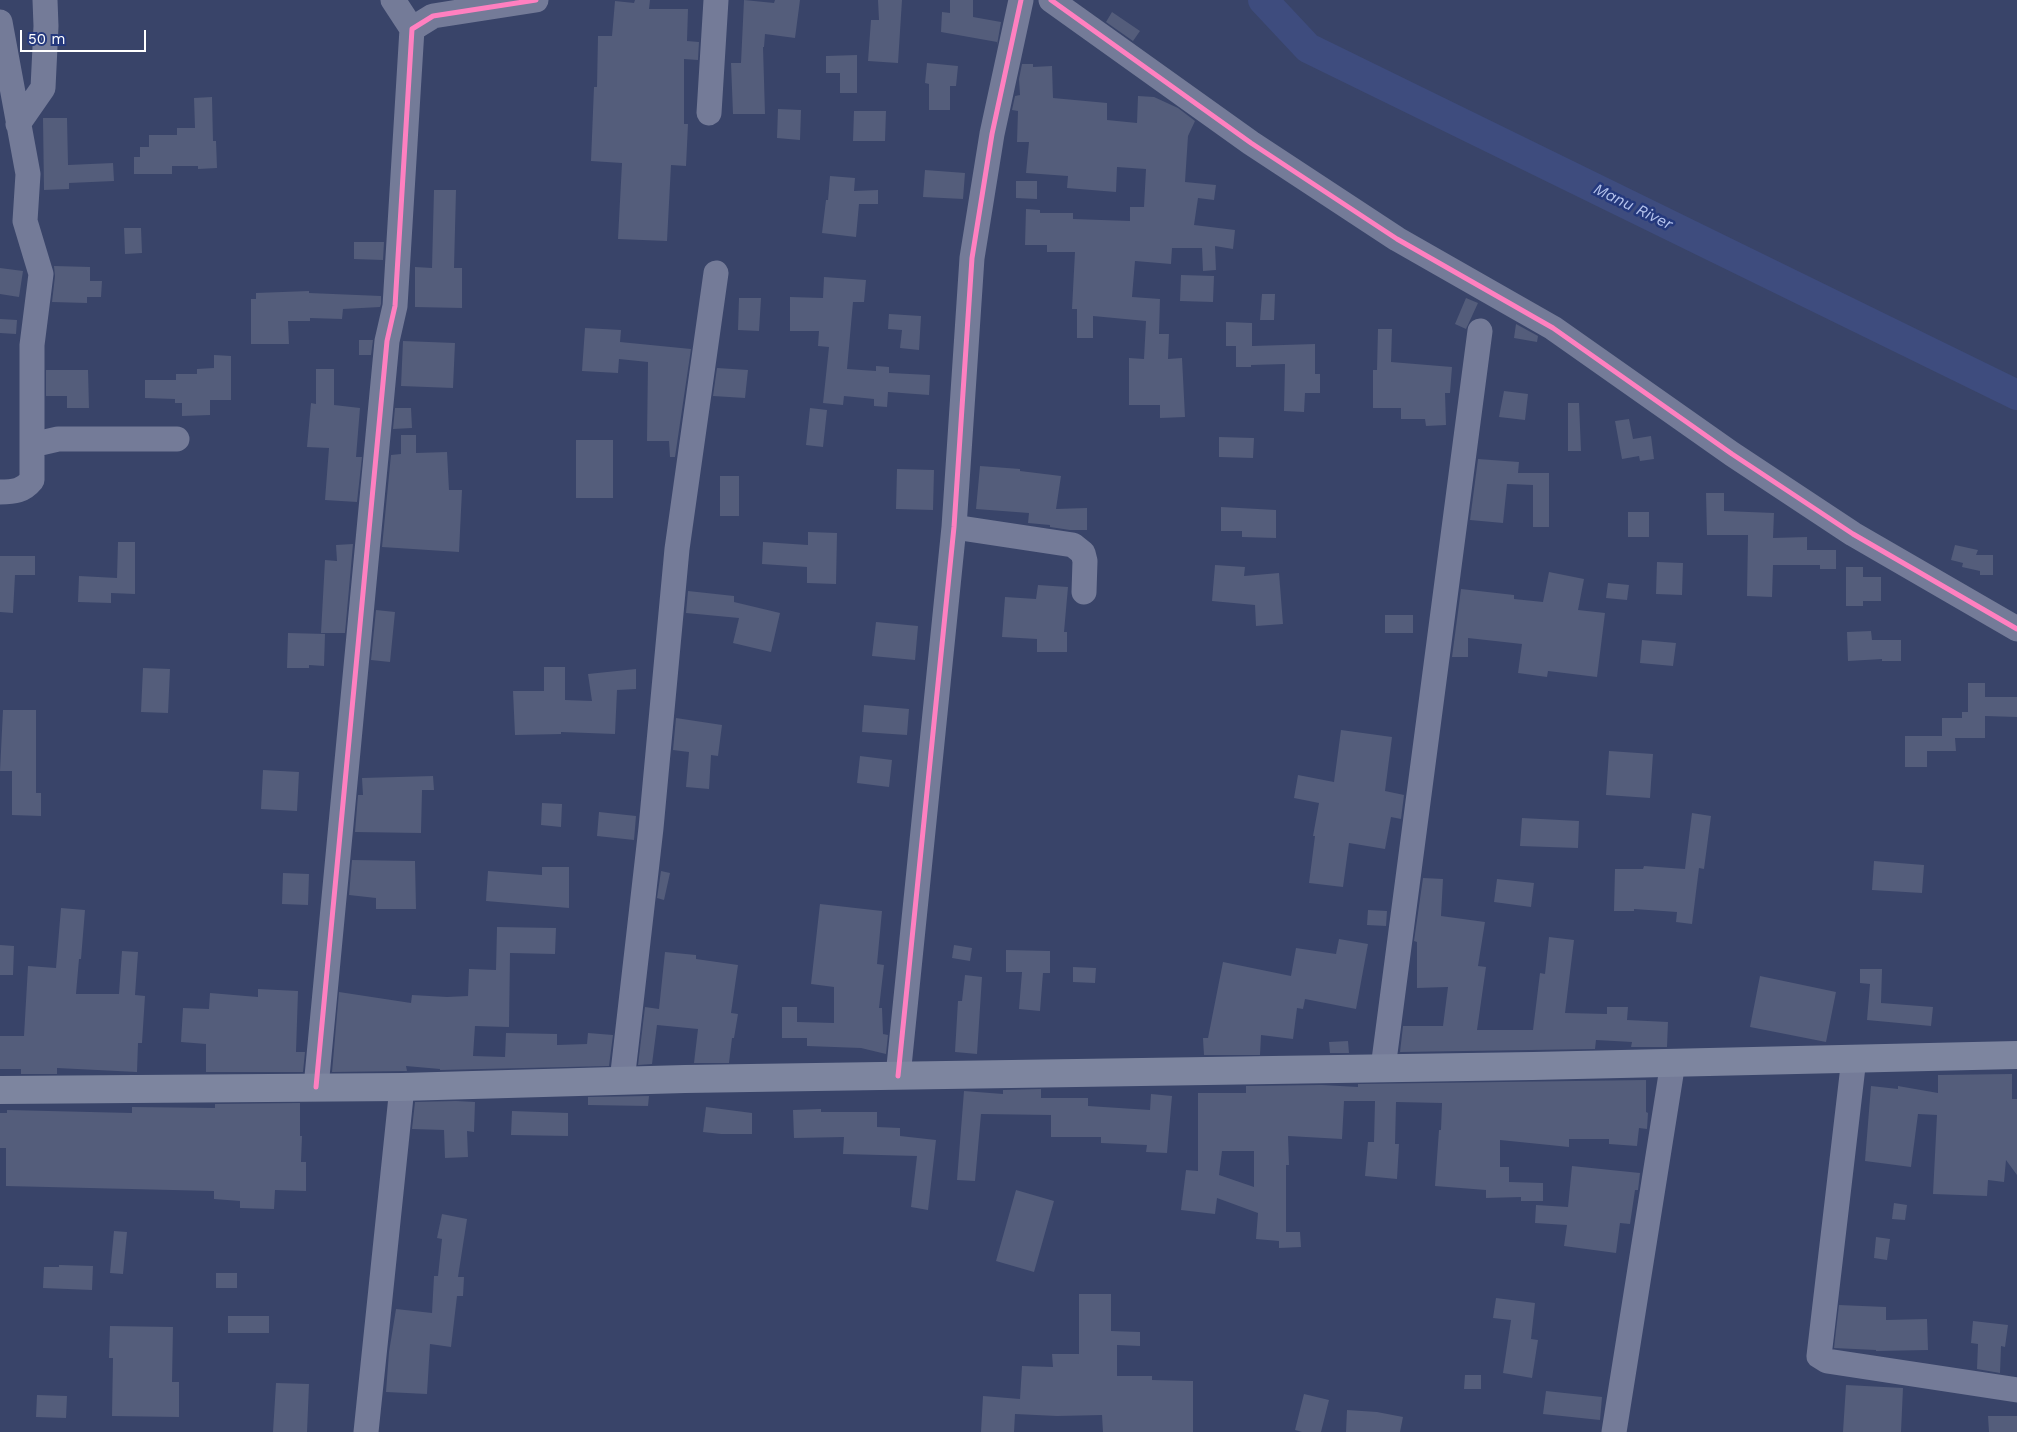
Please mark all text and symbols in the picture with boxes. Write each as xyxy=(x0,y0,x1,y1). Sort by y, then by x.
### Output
scale bar xyxy=(22,20,149,52)
text: 50 m xyxy=(28,30,65,48)
water label: Manu River xyxy=(1590,180,1676,234)

